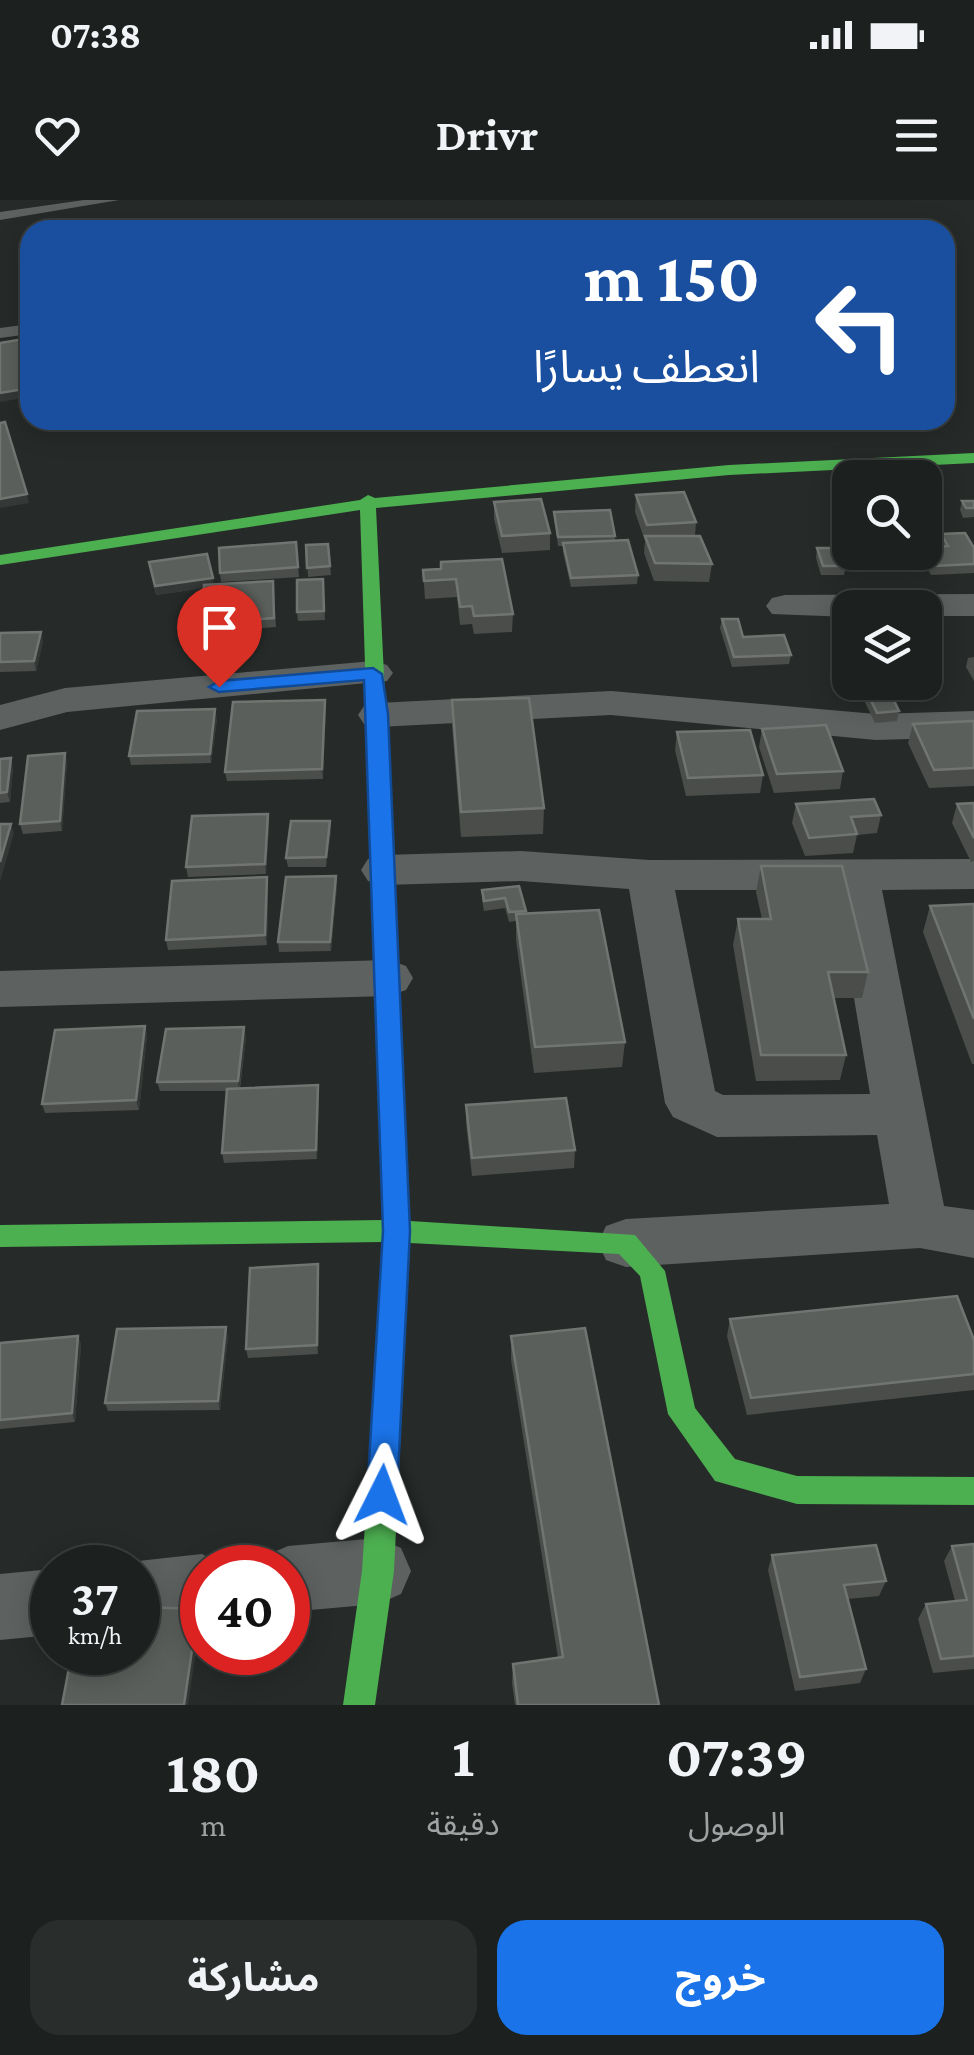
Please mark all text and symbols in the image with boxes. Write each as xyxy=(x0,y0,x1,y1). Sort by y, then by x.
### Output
text: 07:38 xyxy=(50,14,141,56)
icon: heart xyxy=(30,108,85,163)
icon: menu xyxy=(889,108,944,163)
text: Drivr xyxy=(436,110,538,160)
text: 150 m xyxy=(584,238,760,316)
icon: left xyxy=(795,260,925,390)
text: انعطف يسارًا xyxy=(533,342,760,392)
map controls xyxy=(832,460,942,700)
button: search xyxy=(832,460,942,570)
pin xyxy=(177,585,262,688)
button: layers xyxy=(832,590,942,700)
icon: arrive xyxy=(192,600,247,655)
position arrow xyxy=(330,1443,434,1547)
speed limit sign: 40 xyxy=(180,1545,310,1675)
text: 37 xyxy=(71,1570,119,1626)
text: km/h xyxy=(68,1622,122,1649)
text: 1 xyxy=(452,1722,474,1789)
text: 07:39 xyxy=(666,1722,808,1789)
text: 180 xyxy=(166,1738,260,1805)
text: دقيقة xyxy=(427,1806,500,1842)
text: الوصول xyxy=(688,1806,785,1842)
text: m xyxy=(200,1807,226,1843)
button: مشاركة xyxy=(30,1920,477,2035)
button: خروج xyxy=(497,1920,944,2035)

